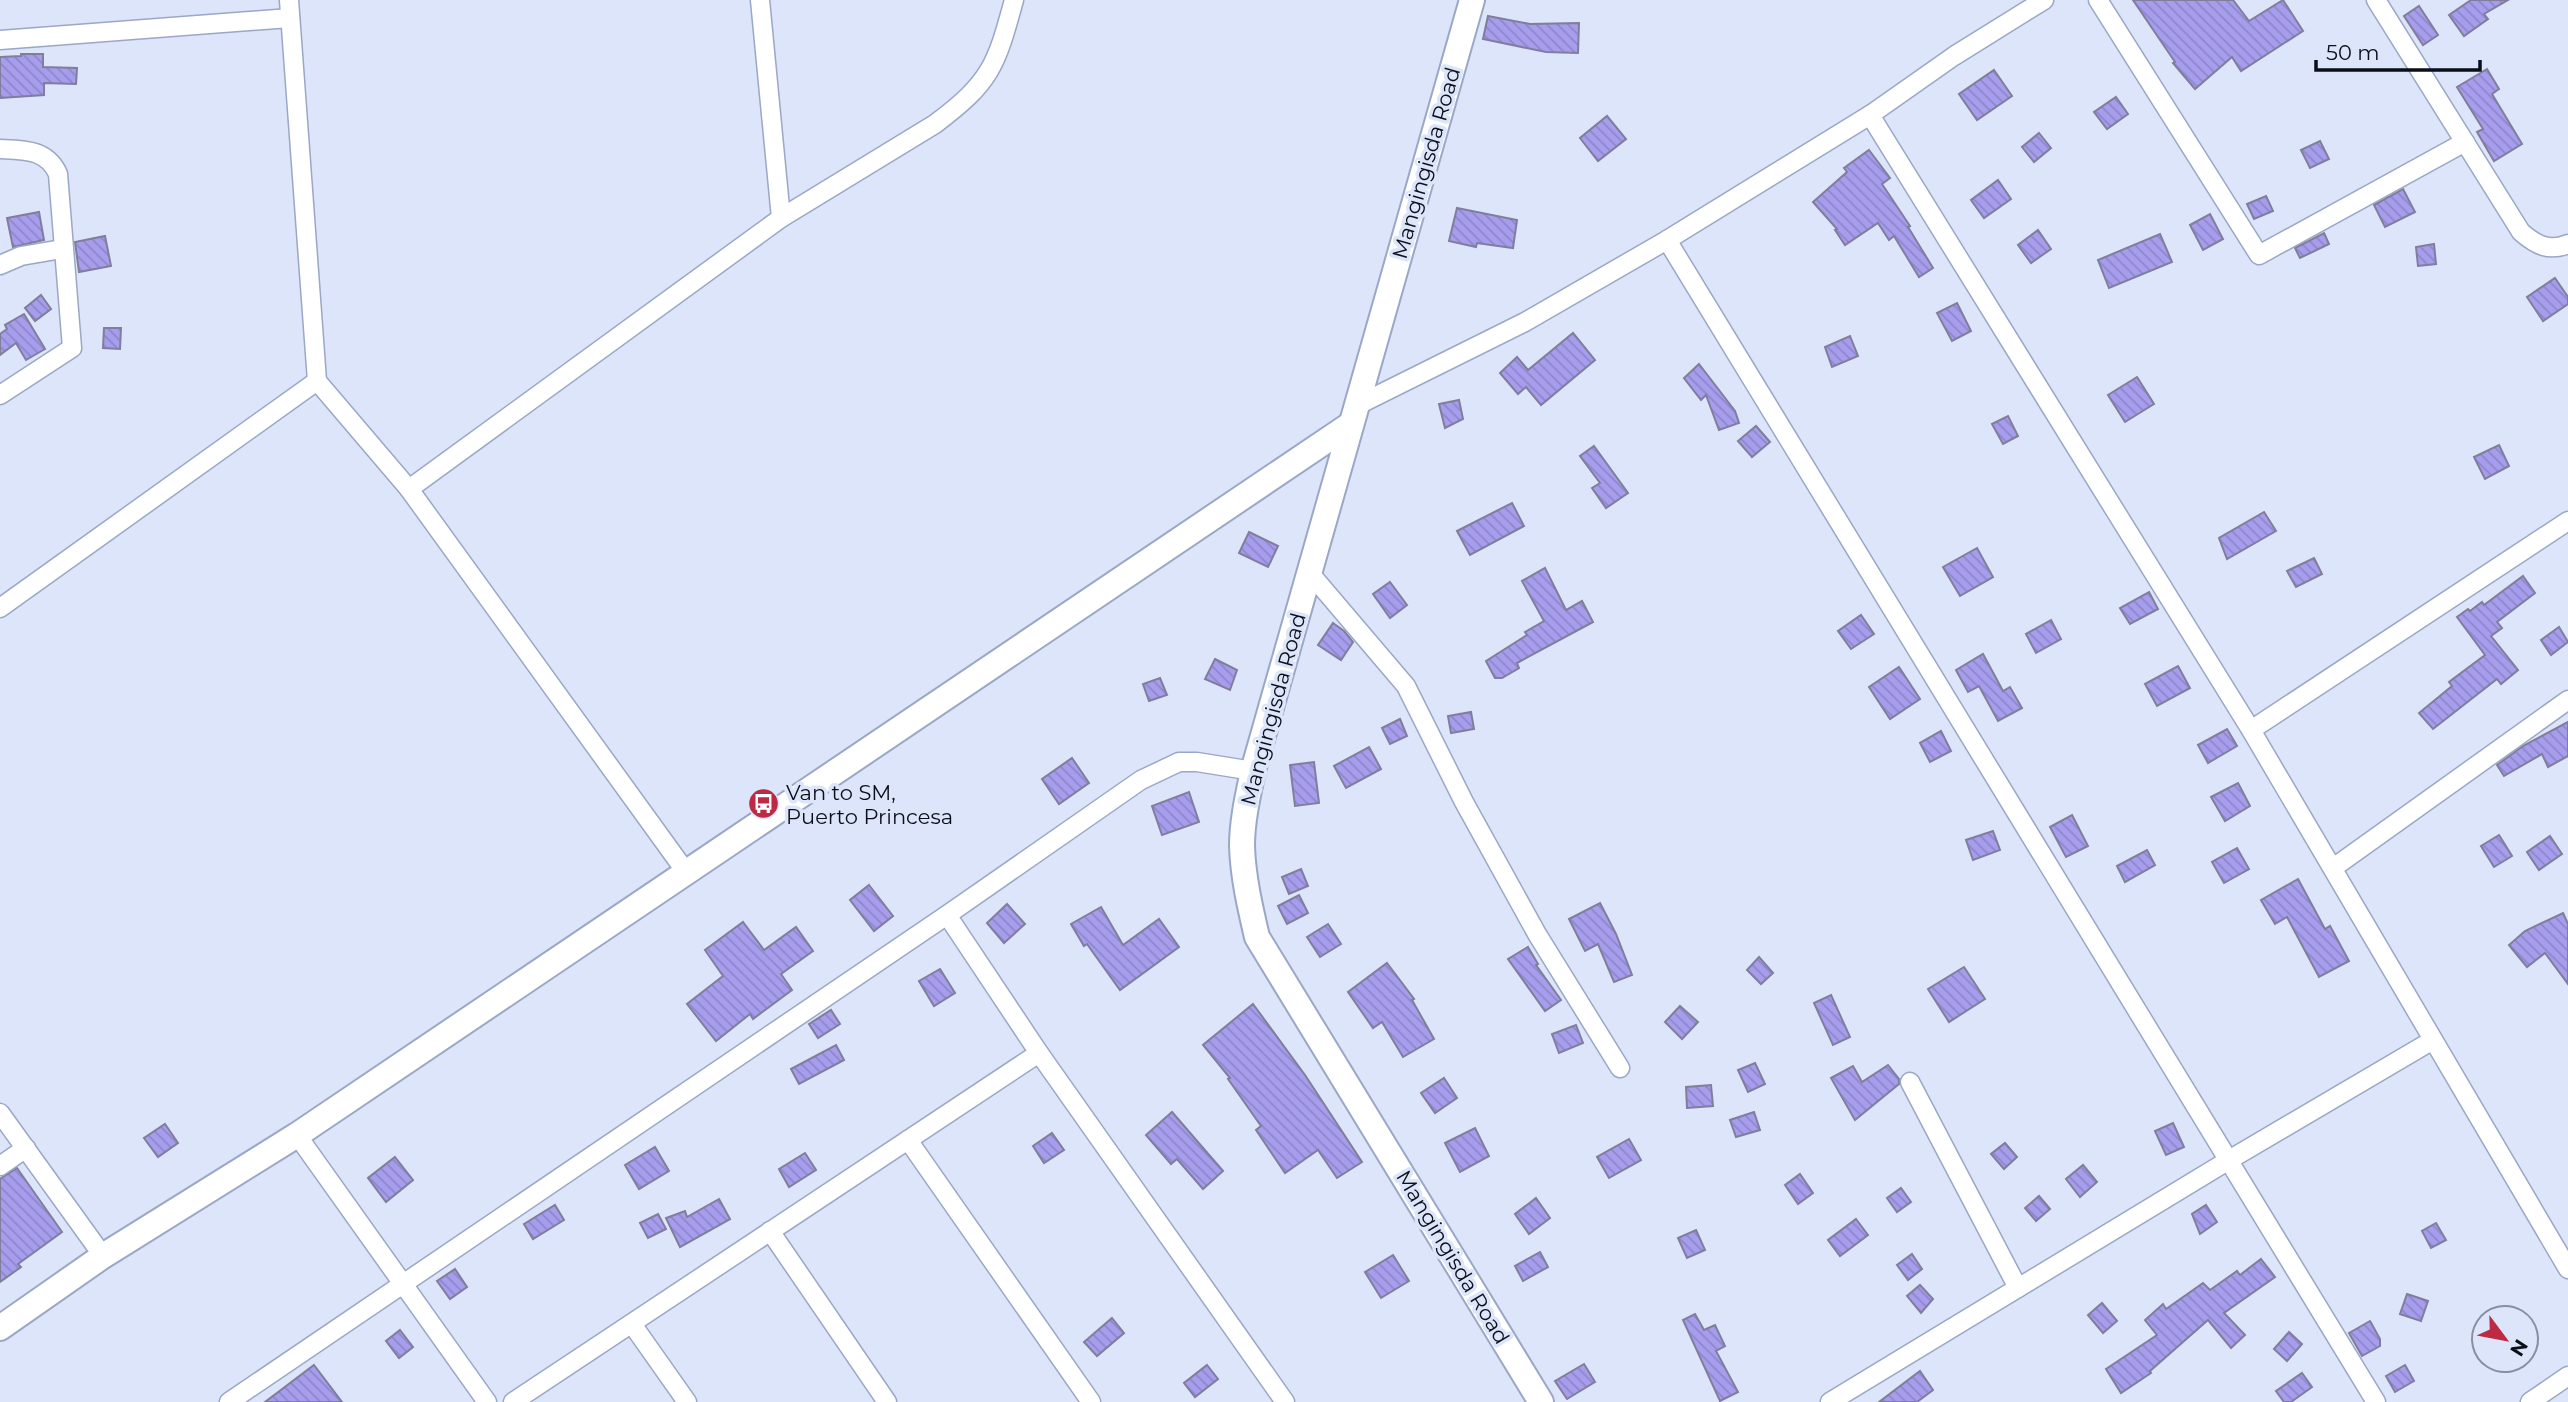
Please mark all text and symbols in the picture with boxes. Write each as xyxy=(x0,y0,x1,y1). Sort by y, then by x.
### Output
scale bar xyxy=(2316,28,2480,72)
text: 50 m xyxy=(2326,40,2380,65)
street label: Mangingisda Road xyxy=(1387,64,1465,262)
street label: Mangingisda Road xyxy=(1235,610,1311,808)
place label: Van to SM, Puerto Princesa xyxy=(786,780,953,829)
bus stop icon: Van to SM, Puerto Princesa xyxy=(746,787,780,821)
street label: Mangingisda Road xyxy=(1391,1166,1515,1348)
north arrow xyxy=(2470,1304,2540,1374)
text: N xyxy=(2505,1335,2533,1360)

